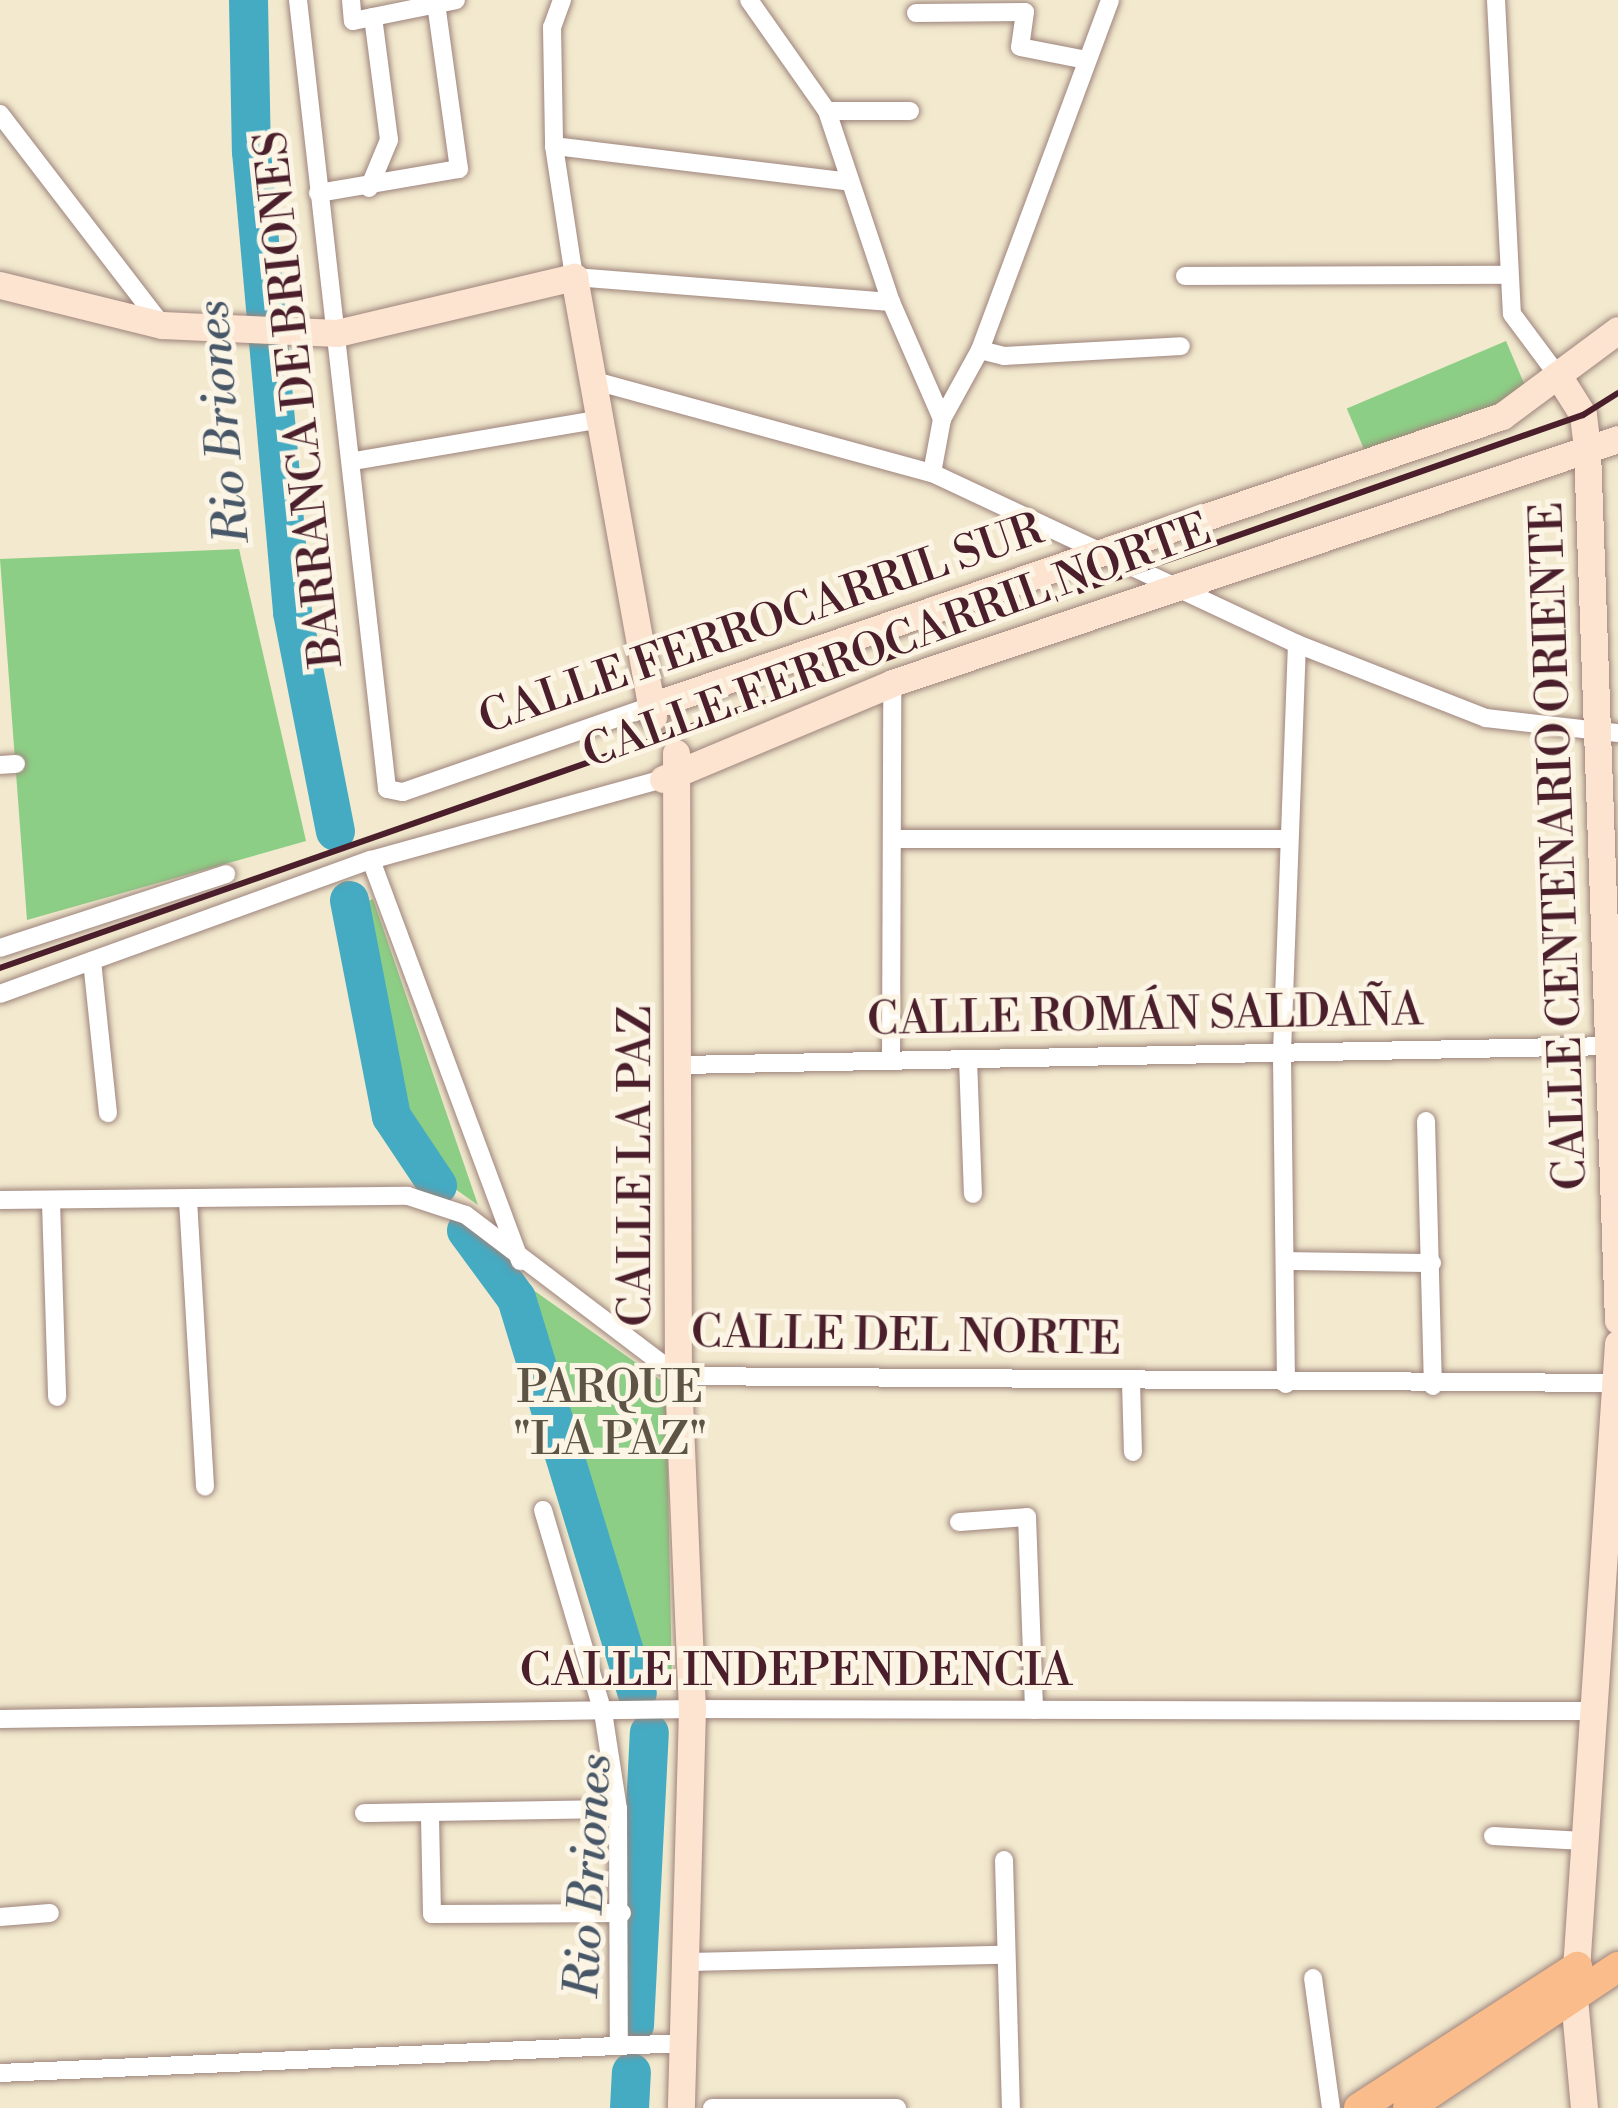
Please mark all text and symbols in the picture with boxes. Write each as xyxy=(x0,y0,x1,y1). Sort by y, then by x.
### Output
street label: BARRANCA DE BRIONES xyxy=(245,128,355,670)
water label: Rio Briones xyxy=(185,298,263,546)
street label: CALLE CENTENARIO ORIENTE xyxy=(1521,501,1599,1191)
street label: CALLE FERROCARRIL SUR xyxy=(472,503,1050,747)
street label: CALLE FERROCARRIL NORTE xyxy=(576,503,1218,781)
street label: CALLE ROMÁN SALDAÑA xyxy=(867,984,1423,1048)
street label: CALLE LA PAZ xyxy=(610,1005,664,1327)
street label: CALLE DEL NORTE xyxy=(691,1306,1121,1368)
park label: PARQUE "LA PAZ" xyxy=(513,1362,707,1468)
street label: CALLE INDEPENDENCIA xyxy=(520,1645,1072,1699)
water label: Rio Briones xyxy=(555,1752,625,2000)

